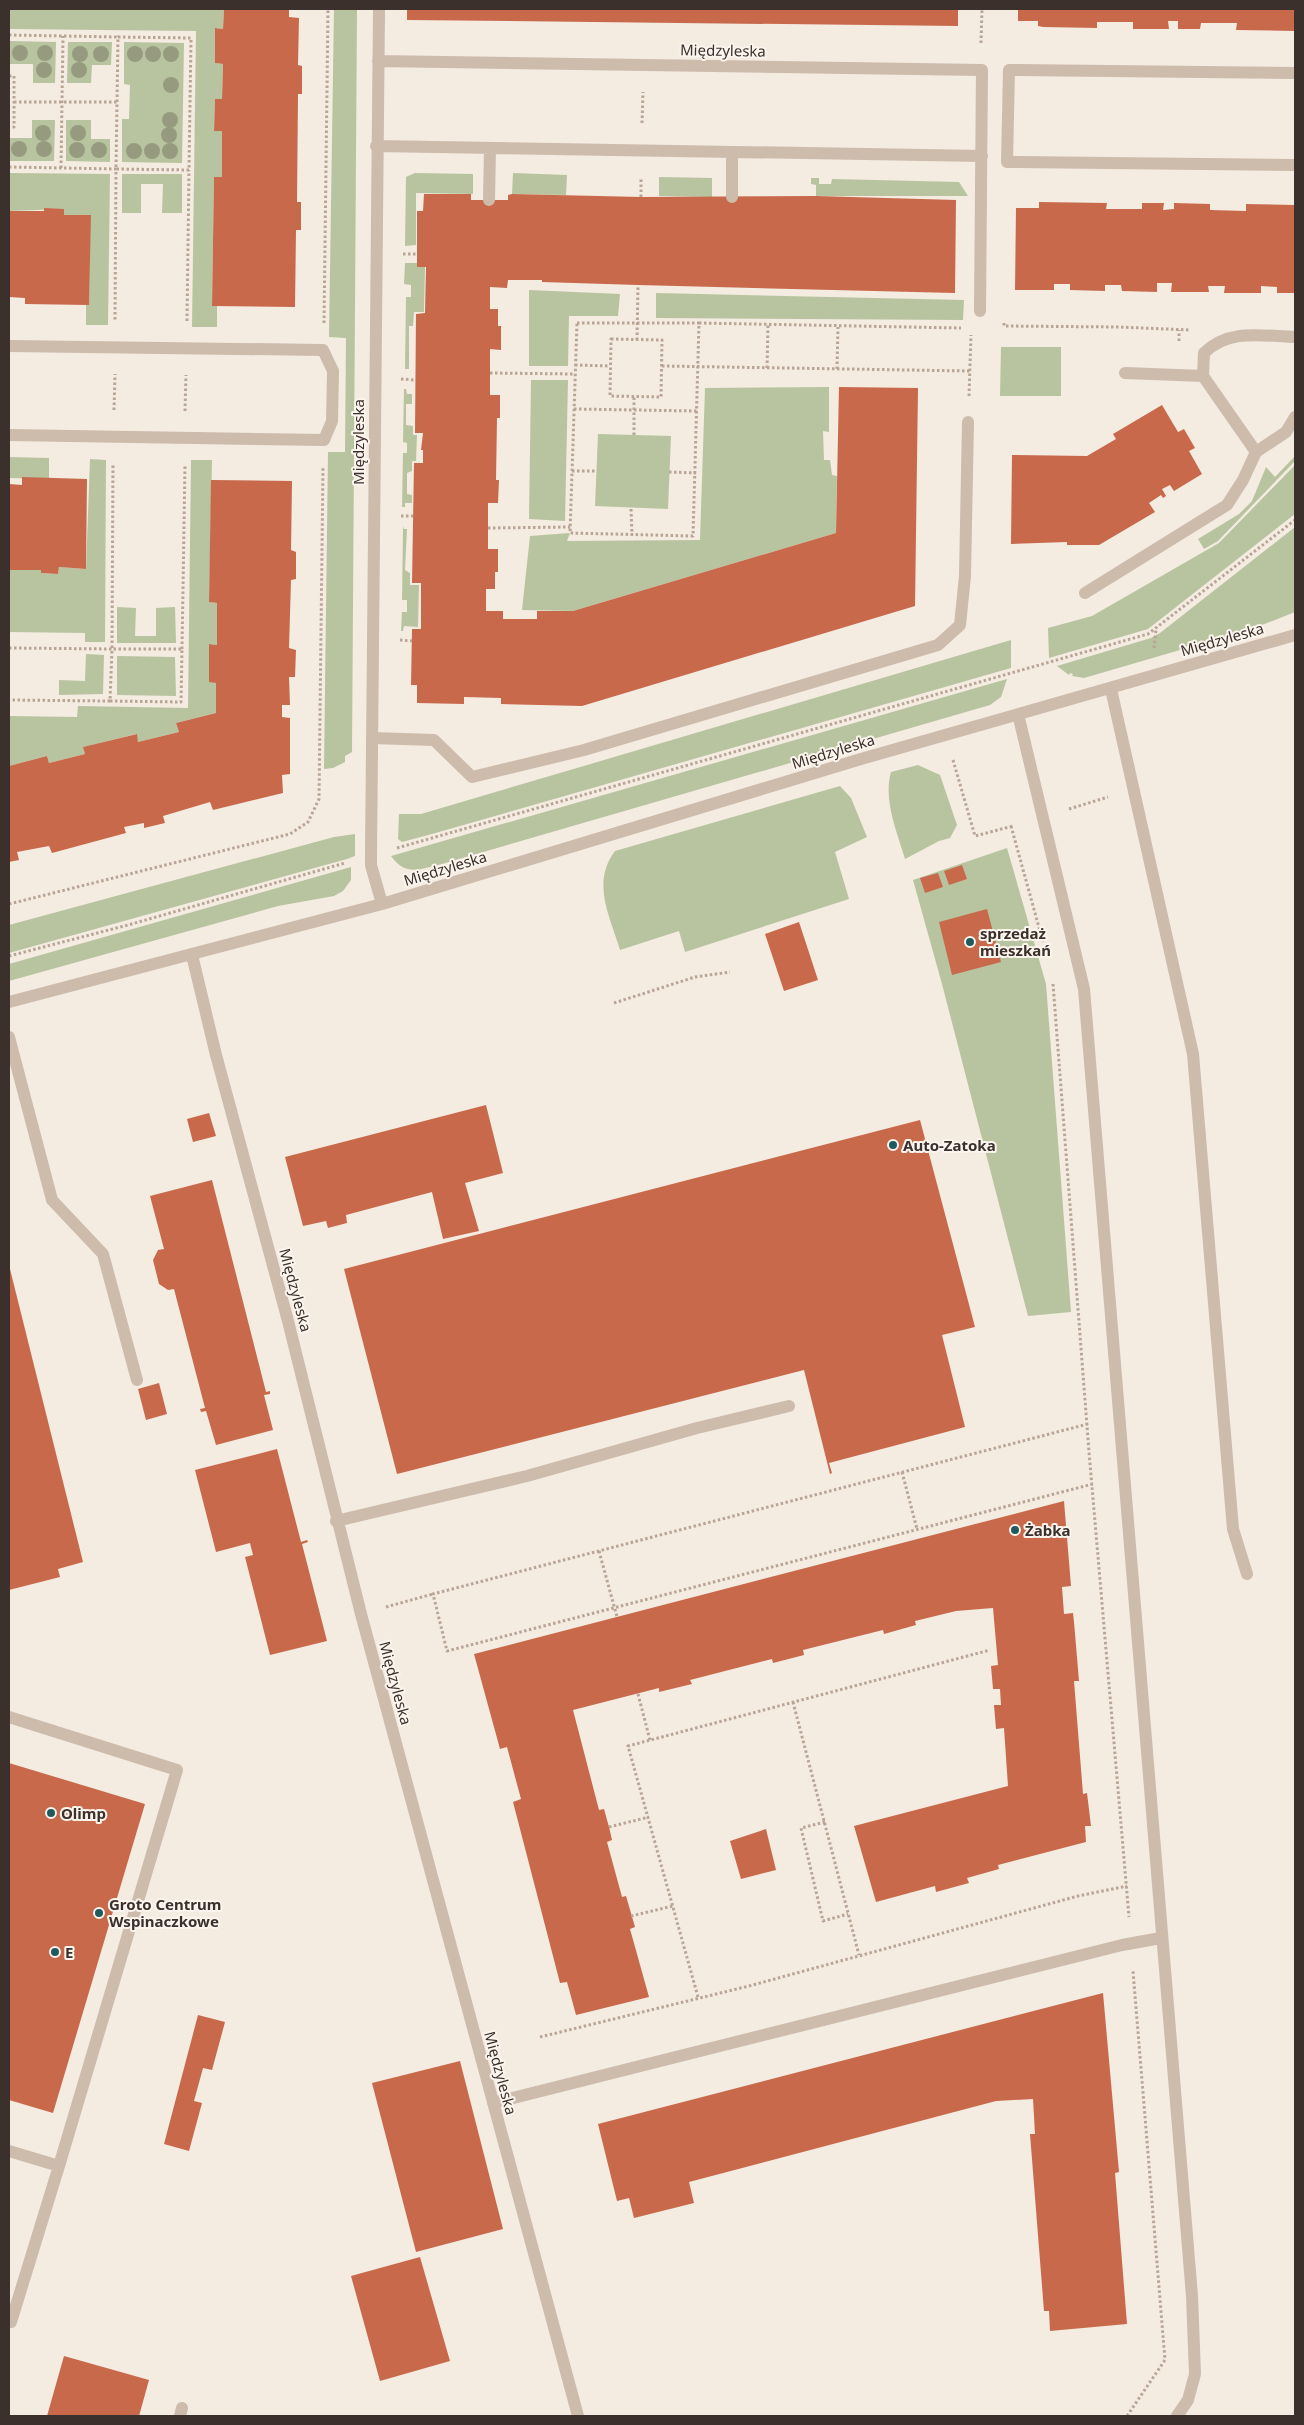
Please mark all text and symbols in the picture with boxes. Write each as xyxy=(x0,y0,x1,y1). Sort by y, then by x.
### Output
street label: Międzyleska xyxy=(680,39,766,61)
street label: Międzyleska xyxy=(348,399,368,485)
street label: Międzyleska xyxy=(1178,618,1266,660)
street label: Międzyleska xyxy=(789,729,877,773)
street label: Międzyleska xyxy=(401,846,489,890)
place label: sprzedaż mieszkań xyxy=(980,923,1051,960)
marker: sprzedaż mieszkań xyxy=(964,936,976,948)
place label: Auto-Zatoka xyxy=(903,1135,996,1155)
marker: Auto-Zatoka xyxy=(887,1139,899,1151)
street label: Międzyleska xyxy=(275,1246,317,1334)
place label: Żabka xyxy=(1025,1520,1070,1540)
marker: Żabka xyxy=(1009,1524,1021,1536)
street label: Międzyleska xyxy=(375,1639,417,1727)
place label: Olimp xyxy=(61,1803,106,1823)
marker: Olimp xyxy=(45,1807,57,1819)
place label: Groto Centrum Wspinaczkowe xyxy=(109,1894,221,1931)
marker: Groto Centrum Wspinaczkowe xyxy=(93,1907,105,1919)
place label: E xyxy=(65,1942,73,1962)
marker: E xyxy=(49,1946,61,1958)
street label: Międzyleska xyxy=(480,2029,522,2117)

